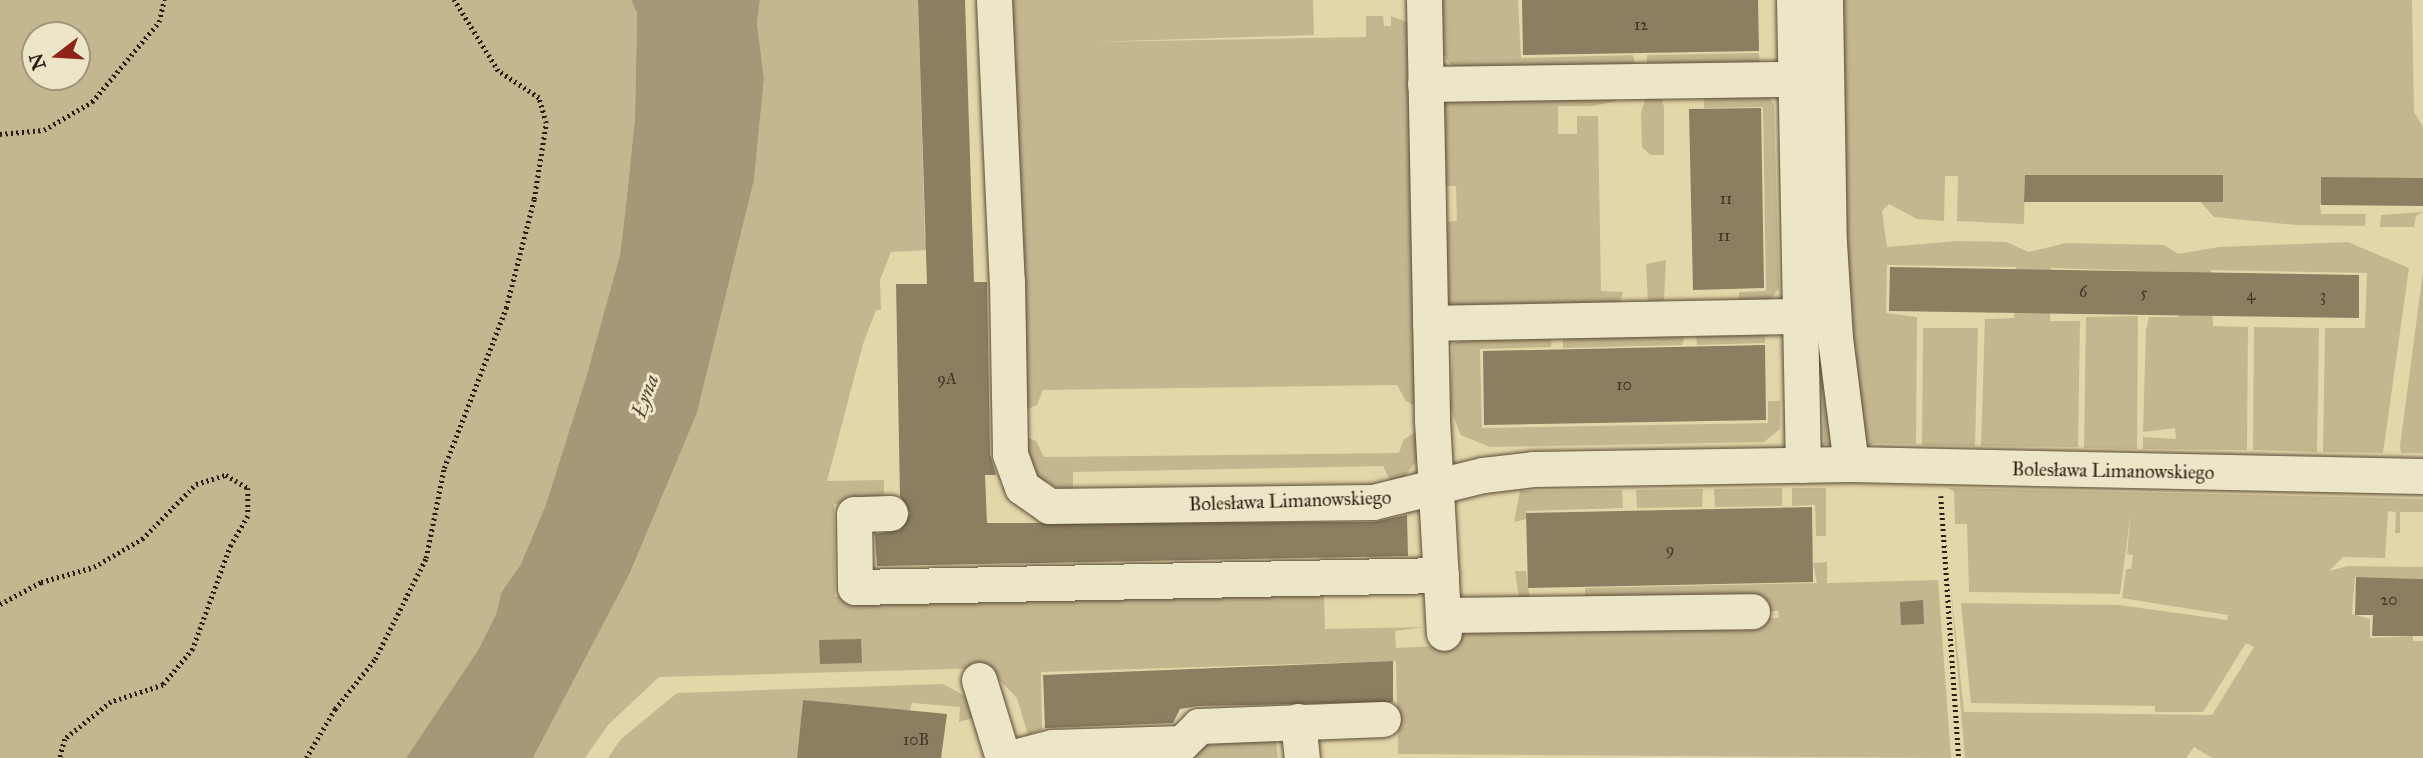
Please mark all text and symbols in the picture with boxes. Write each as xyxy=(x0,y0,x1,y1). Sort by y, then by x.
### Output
house number: 12 xyxy=(1634,15,1648,35)
north arrow xyxy=(21,21,91,91)
text: N xyxy=(24,51,51,73)
house number: 11 xyxy=(1720,189,1732,209)
house number: 11 xyxy=(1718,226,1730,246)
house number: 6 xyxy=(2079,282,2087,302)
house number: 5 xyxy=(2140,283,2148,303)
house number: 4 xyxy=(2247,285,2255,305)
house number: 3 xyxy=(2320,286,2326,306)
house number: 9A xyxy=(937,369,957,389)
water label: Łyna xyxy=(626,371,664,421)
house number: 10 xyxy=(1616,375,1632,395)
street label: Bolesława Limanowskiego xyxy=(2012,458,2214,484)
street label: Bolesława Limanowskiego xyxy=(1188,486,1392,516)
house number: 9 xyxy=(1666,540,1674,560)
house number: 20 xyxy=(2380,590,2398,610)
house number: 10B xyxy=(903,730,929,750)

